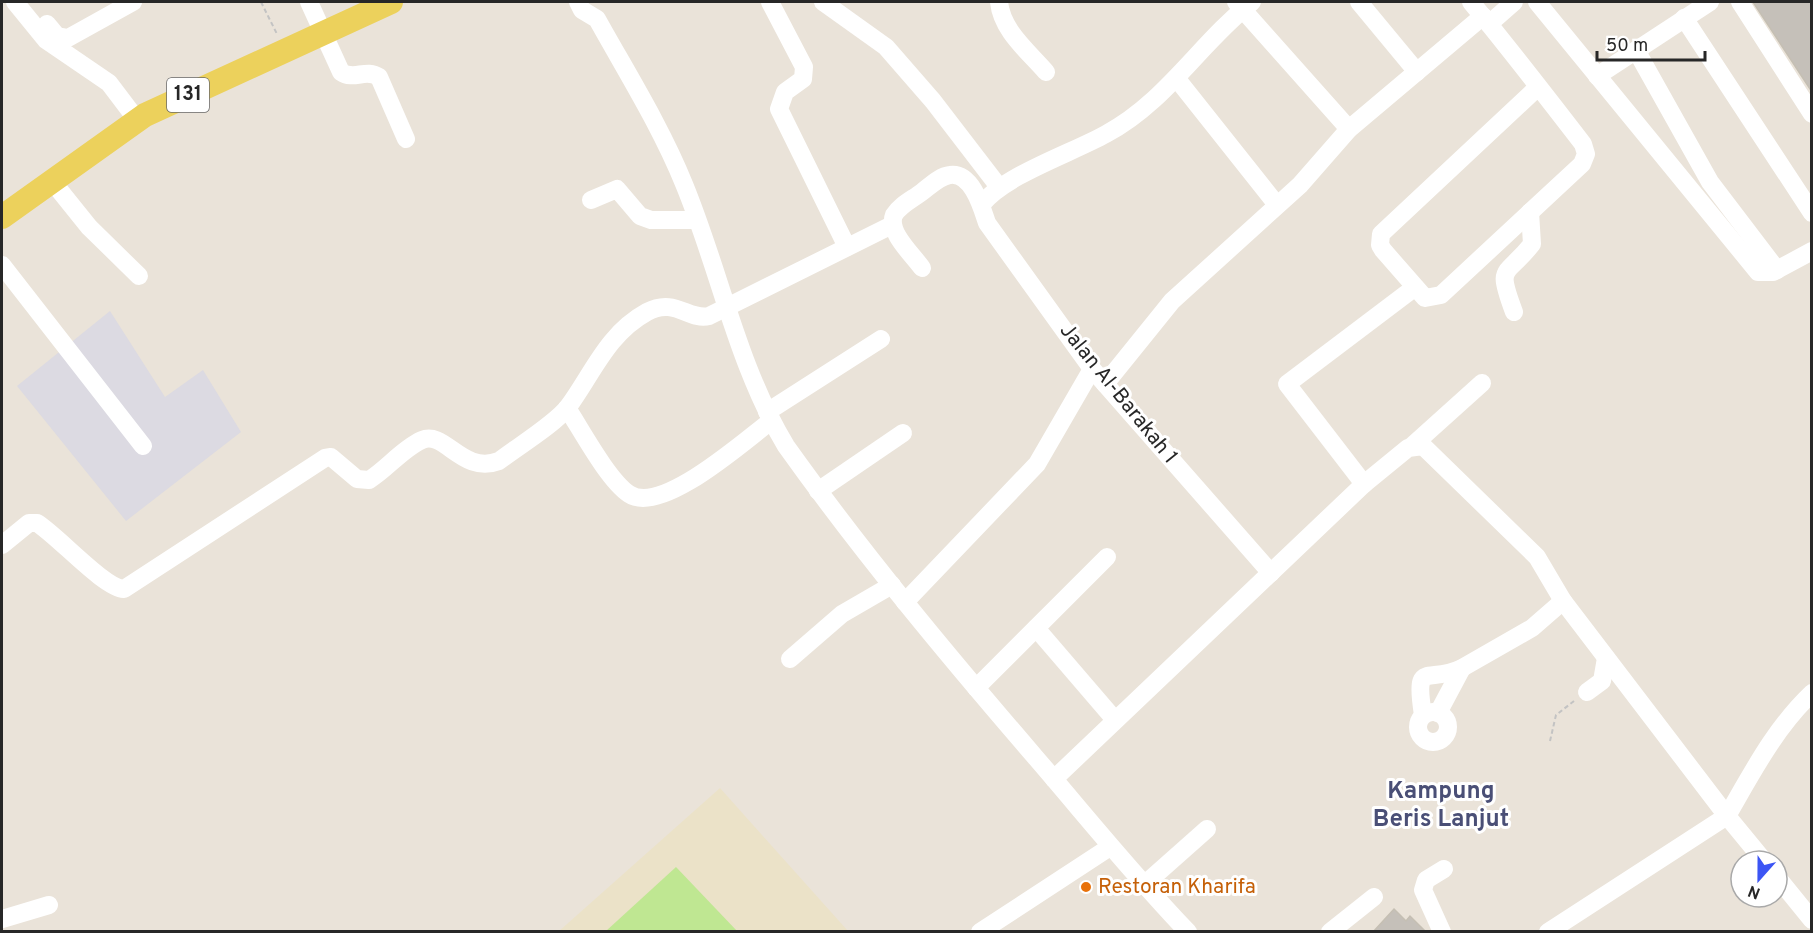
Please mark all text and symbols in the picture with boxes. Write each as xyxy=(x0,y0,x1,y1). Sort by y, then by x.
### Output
scale bar xyxy=(1597,24,1705,62)
text: 50 m xyxy=(1606,35,1648,58)
road number: 131 xyxy=(167,78,209,112)
street label: Jalan Al-Barakah 1 xyxy=(1053,318,1183,470)
district label: Kampung Beris Lanjut xyxy=(1373,777,1509,835)
north arrow xyxy=(1729,849,1789,909)
place label: Restoran Kharifa xyxy=(1098,874,1256,901)
marker: Restoran Kharifa xyxy=(1079,880,1093,894)
text: N xyxy=(1745,880,1763,903)

